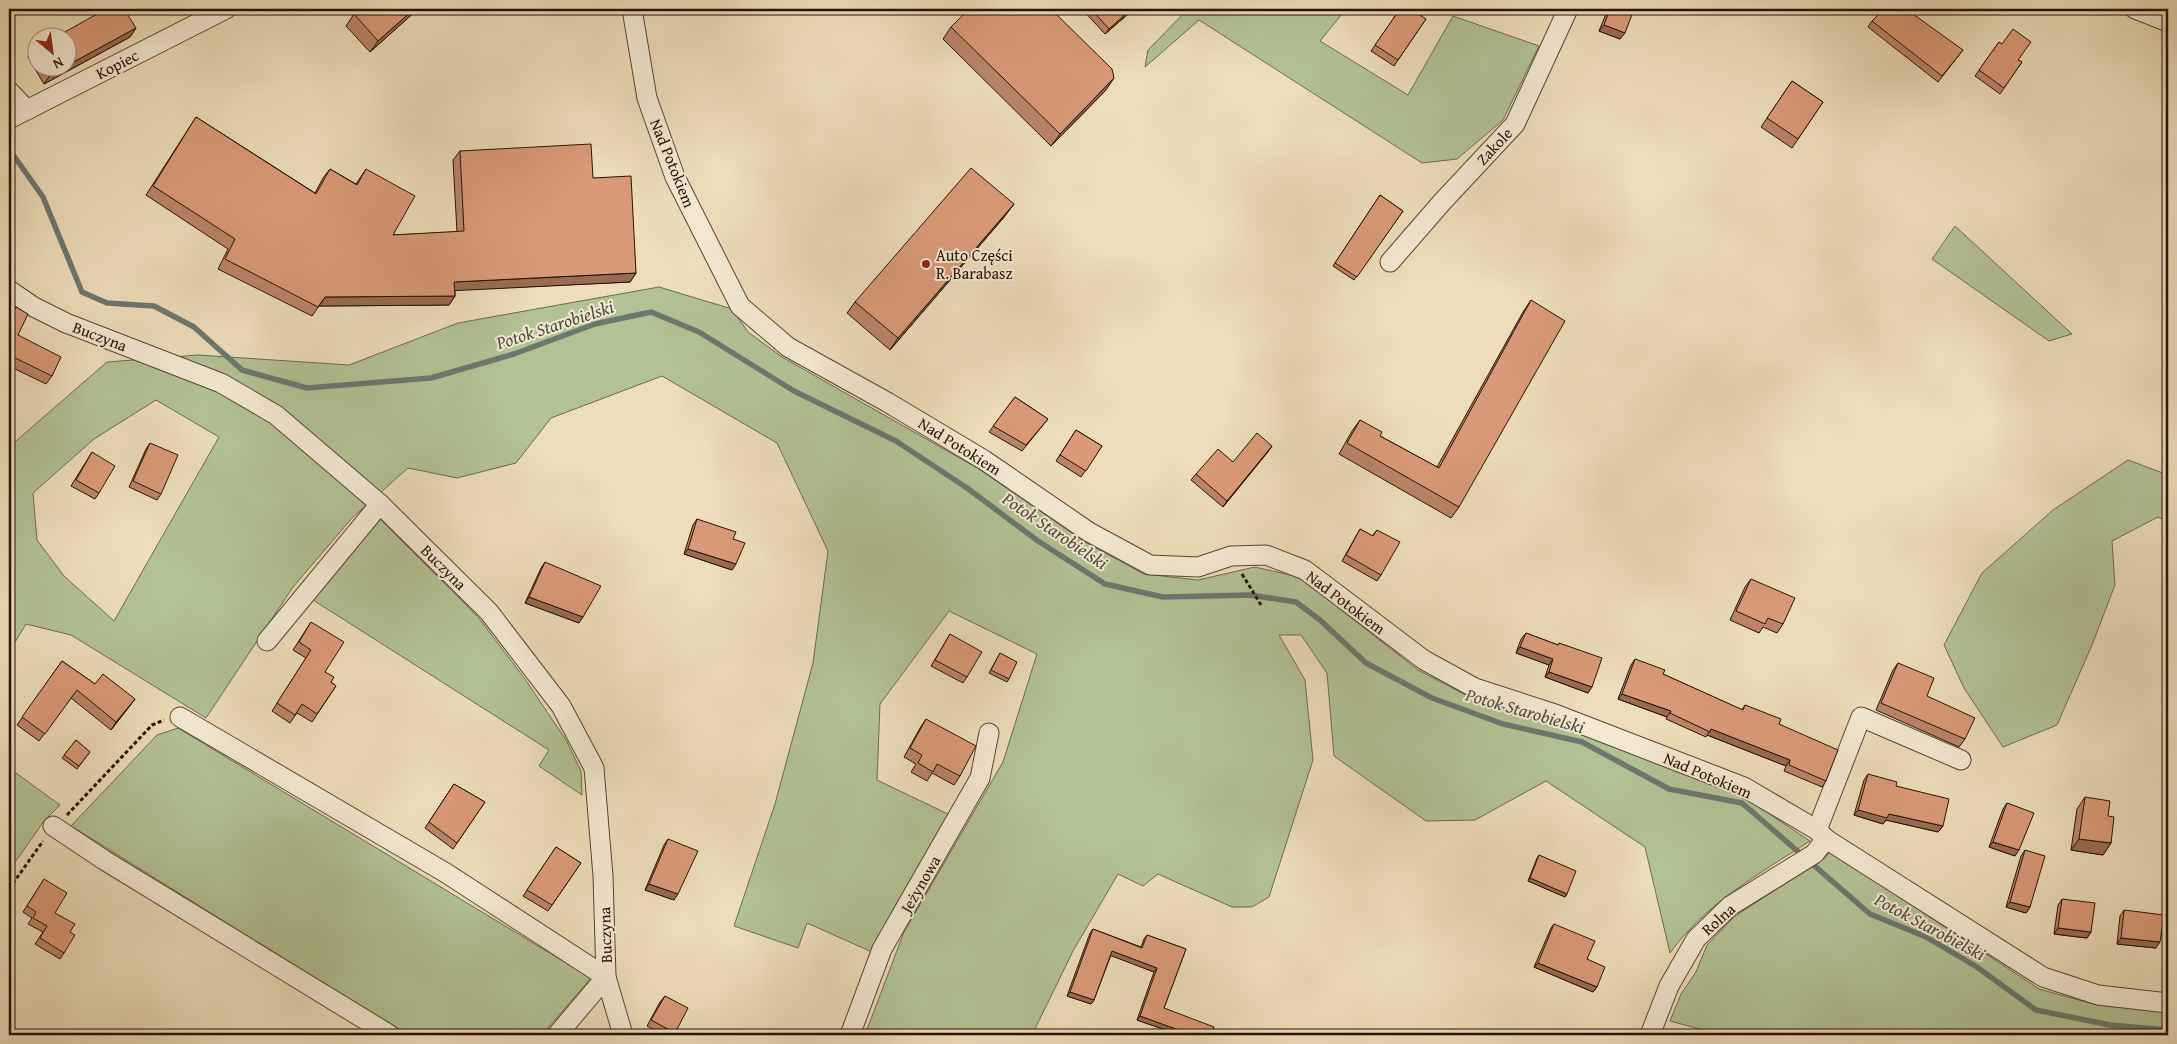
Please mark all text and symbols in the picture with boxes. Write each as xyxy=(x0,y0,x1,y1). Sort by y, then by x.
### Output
north arrow xyxy=(28,28,78,78)
street label: Kopiec xyxy=(91,43,143,85)
text: N xyxy=(49,52,67,75)
street label: Nad Potokiem xyxy=(644,115,702,211)
street label: Zakole xyxy=(1470,122,1518,170)
place label: Auto Części R. Barabasz xyxy=(936,243,1013,285)
marker: Auto Części R. Barabasz xyxy=(920,258,932,270)
water label: Potok Starobielski xyxy=(492,293,618,357)
street label: Buczyna xyxy=(69,315,131,357)
street label: Nad Potokiem xyxy=(914,411,1006,481)
water label: Potok Starobielski xyxy=(996,485,1114,576)
street label: Buczyna xyxy=(416,539,473,596)
street label: Nad Potokiem xyxy=(1301,564,1391,640)
water label: Potok Starobielski xyxy=(1462,680,1588,740)
street label: Nad Potokiem xyxy=(1660,746,1756,804)
street label: Jeżynowa xyxy=(893,850,946,919)
water label: Potok Starobielski xyxy=(1869,885,1991,967)
street label: Rolna xyxy=(1696,897,1741,941)
street label: Buczyna xyxy=(592,906,618,964)

